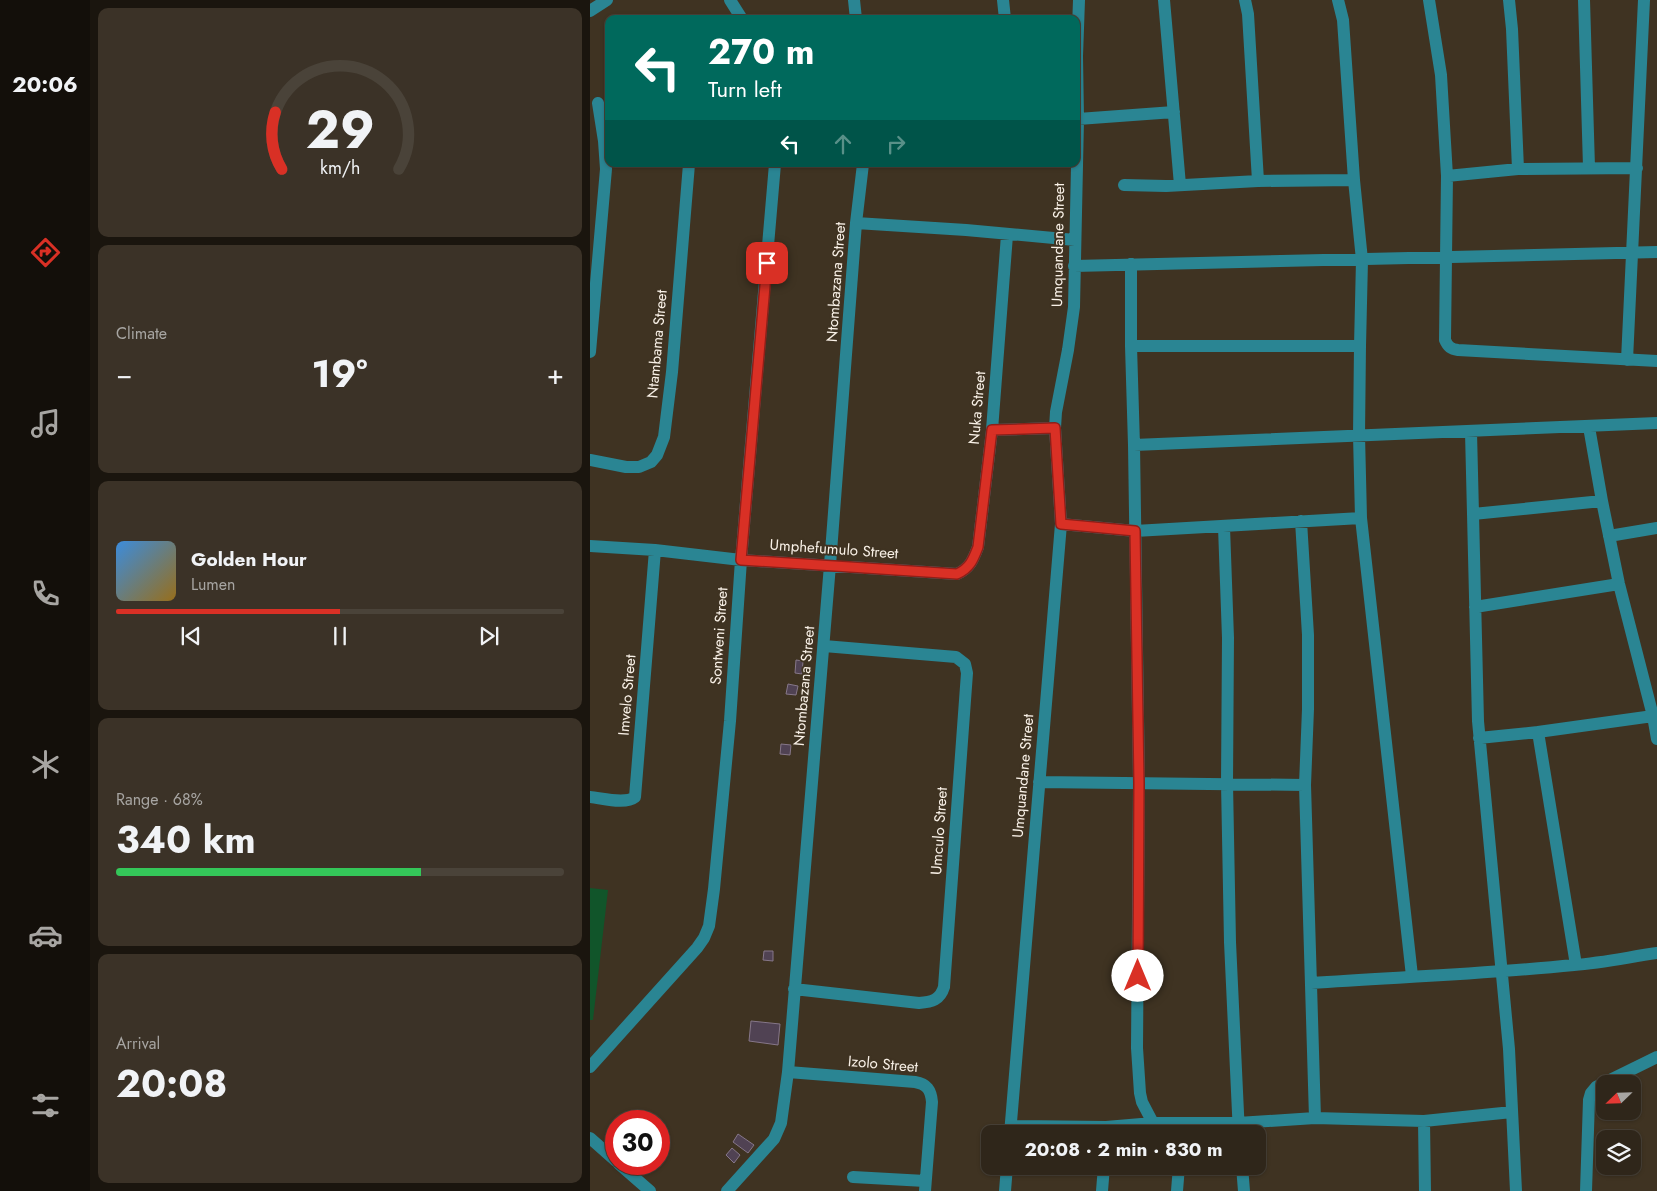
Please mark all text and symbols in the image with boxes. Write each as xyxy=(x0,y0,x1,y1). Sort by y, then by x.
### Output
text: 270 m xyxy=(708,27,814,77)
icon: left xyxy=(625,35,690,100)
text: 20:06 xyxy=(12,68,78,100)
text: Turn left xyxy=(708,73,782,105)
text: 29 xyxy=(306,92,374,168)
icon: left xyxy=(776,130,804,158)
icon: ahead xyxy=(829,130,857,158)
icon: right xyxy=(882,130,910,158)
text: km/h xyxy=(320,155,360,181)
street label: Umquandane Street xyxy=(1046,182,1070,307)
street label: Ntombazana Street xyxy=(821,221,851,343)
icon: directions xyxy=(28,235,63,270)
pin xyxy=(746,242,788,284)
icon: arrive xyxy=(753,249,781,277)
street label: Ntambama Street xyxy=(641,288,673,399)
text: Climate xyxy=(116,322,167,345)
text: 19° xyxy=(312,346,368,401)
text: − xyxy=(116,354,133,395)
text: + xyxy=(547,354,564,395)
street label: Nuka Street xyxy=(963,370,991,446)
icon: music xyxy=(28,406,63,441)
street label: Umphefumulo Street xyxy=(769,534,899,564)
text: Golden Hour xyxy=(191,546,307,573)
text: Lumen xyxy=(191,573,235,596)
icon: phone xyxy=(28,576,63,611)
street label: Sontweni Street xyxy=(705,586,733,685)
icon: previous xyxy=(177,622,205,650)
icon: pause xyxy=(326,622,354,650)
icon: next xyxy=(475,622,503,650)
street label: Ntombazana Street xyxy=(788,625,820,747)
street label: Imvelo Street xyxy=(612,653,642,736)
street label: Umquandane Street xyxy=(1007,713,1039,839)
icon: climate xyxy=(28,747,63,782)
street label: Umculo Street xyxy=(925,786,953,876)
text: Range · 68% xyxy=(116,788,203,811)
text: 340 km xyxy=(116,812,256,867)
icon: car xyxy=(28,918,63,953)
position arrow xyxy=(1111,949,1163,1001)
text: Arrival xyxy=(116,1032,160,1055)
street label: Izolo Street xyxy=(847,1050,919,1078)
text: 20:08 xyxy=(116,1056,227,1111)
north arrow xyxy=(1596,1075,1641,1120)
map controls xyxy=(1596,1075,1641,1175)
icon: filters xyxy=(28,1088,63,1123)
speed limit sign: 30 xyxy=(605,1110,670,1175)
button: layers xyxy=(1596,1130,1641,1175)
text: 20:08 · 2 min · 830 m xyxy=(1024,1136,1223,1163)

